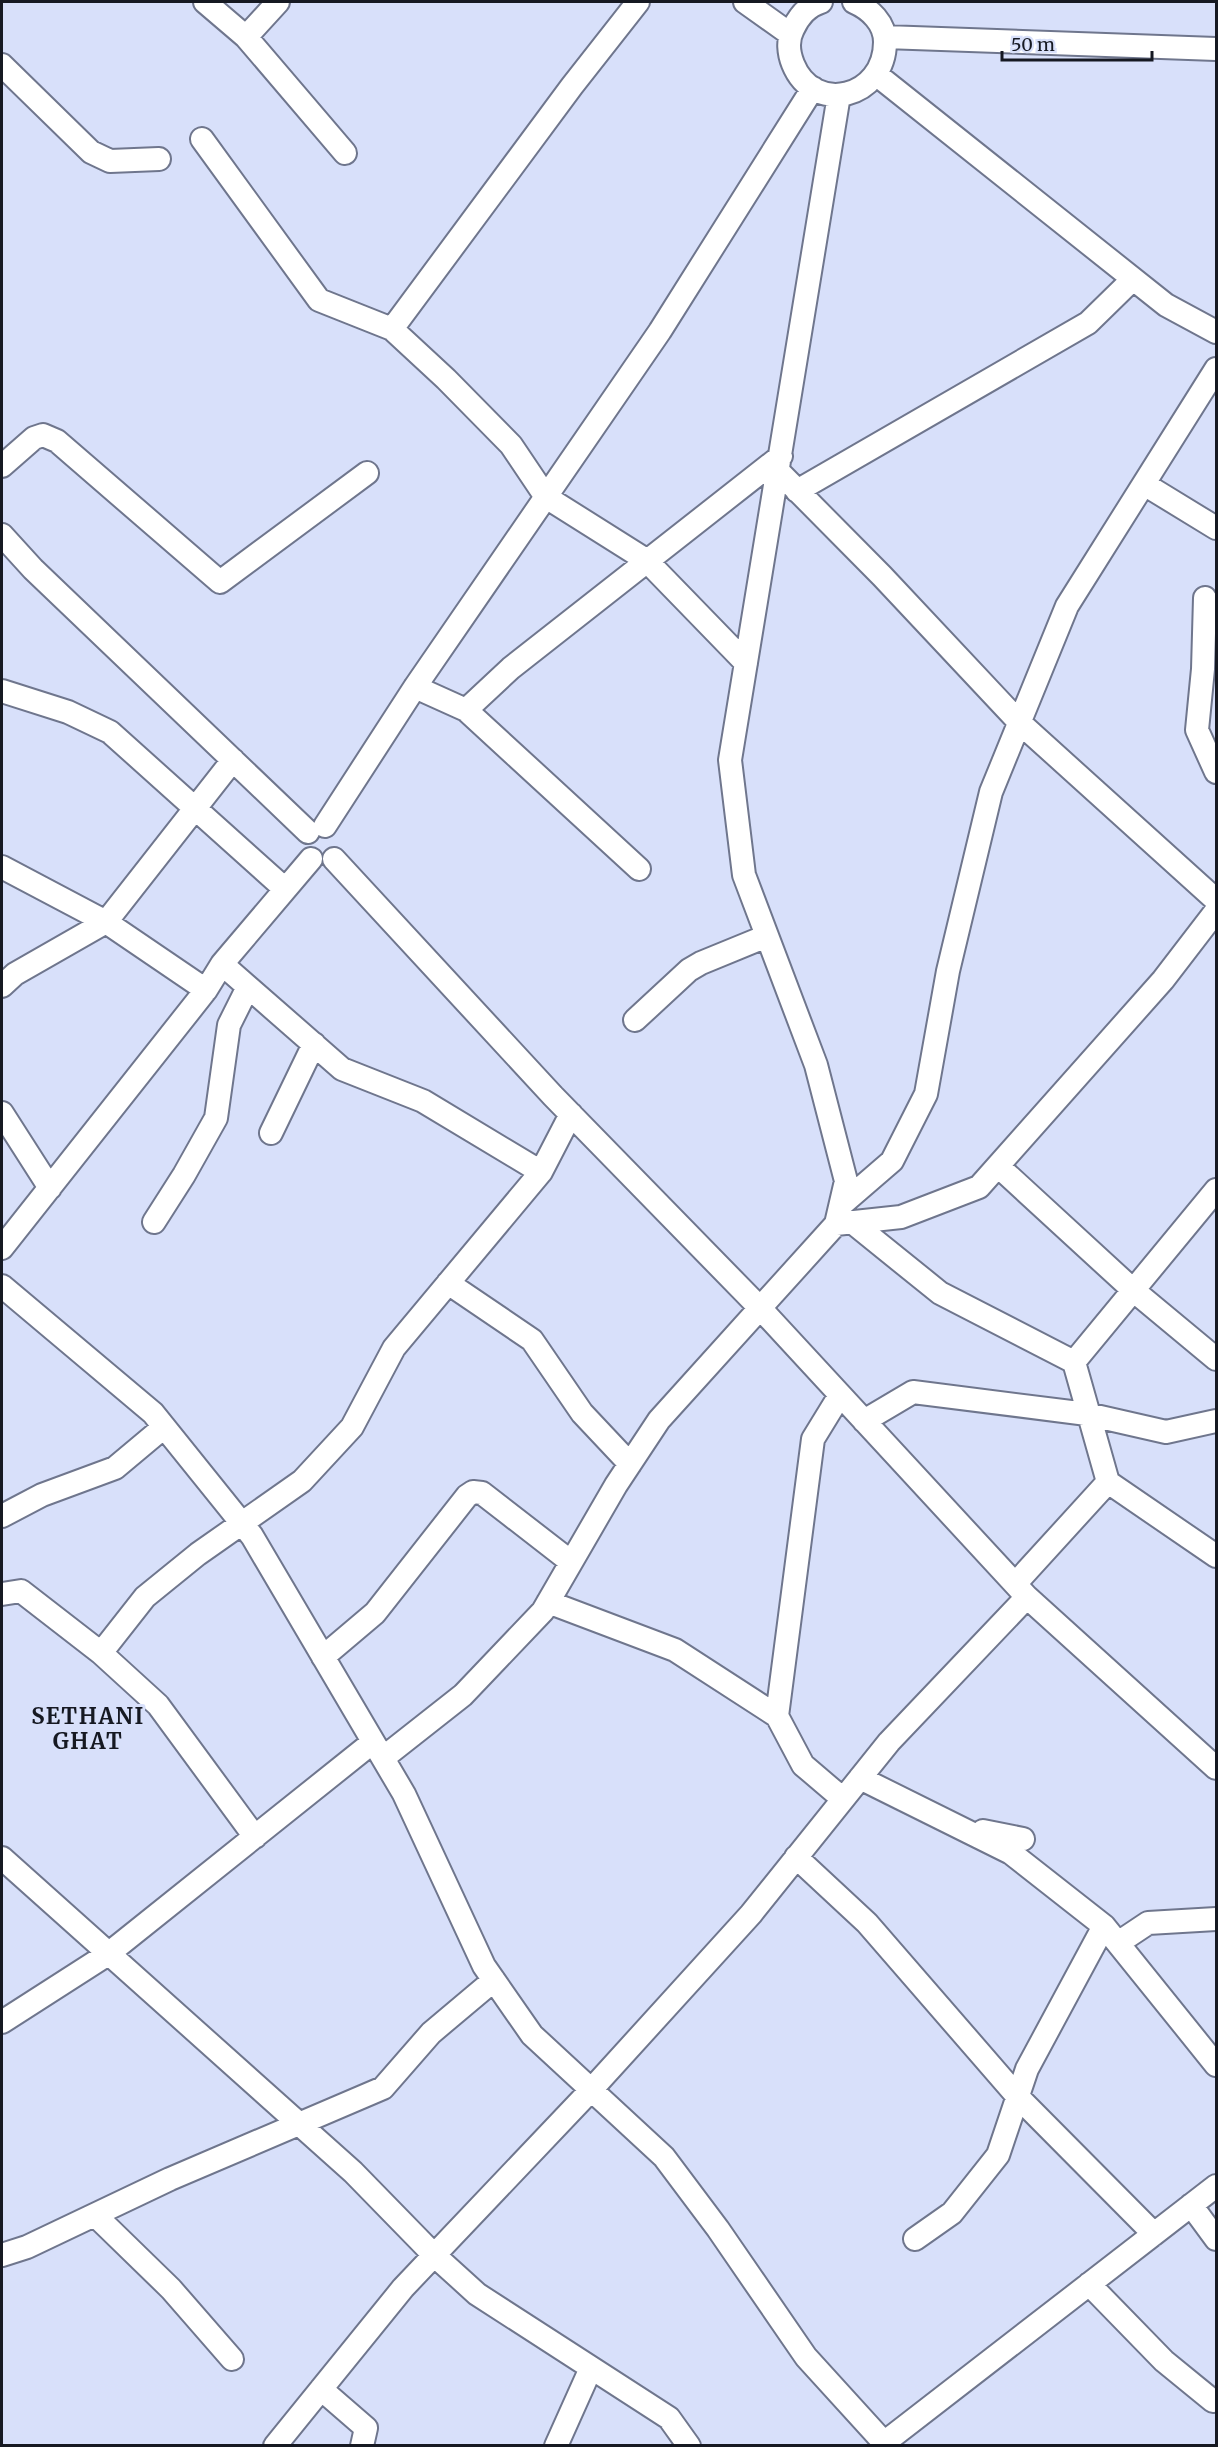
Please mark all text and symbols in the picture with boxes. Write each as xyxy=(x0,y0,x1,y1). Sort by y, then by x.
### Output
scale bar xyxy=(1002,24,1152,62)
text: 50 m xyxy=(1011,33,1055,56)
district label: SETHANI GHAT xyxy=(31,1702,145,1755)

